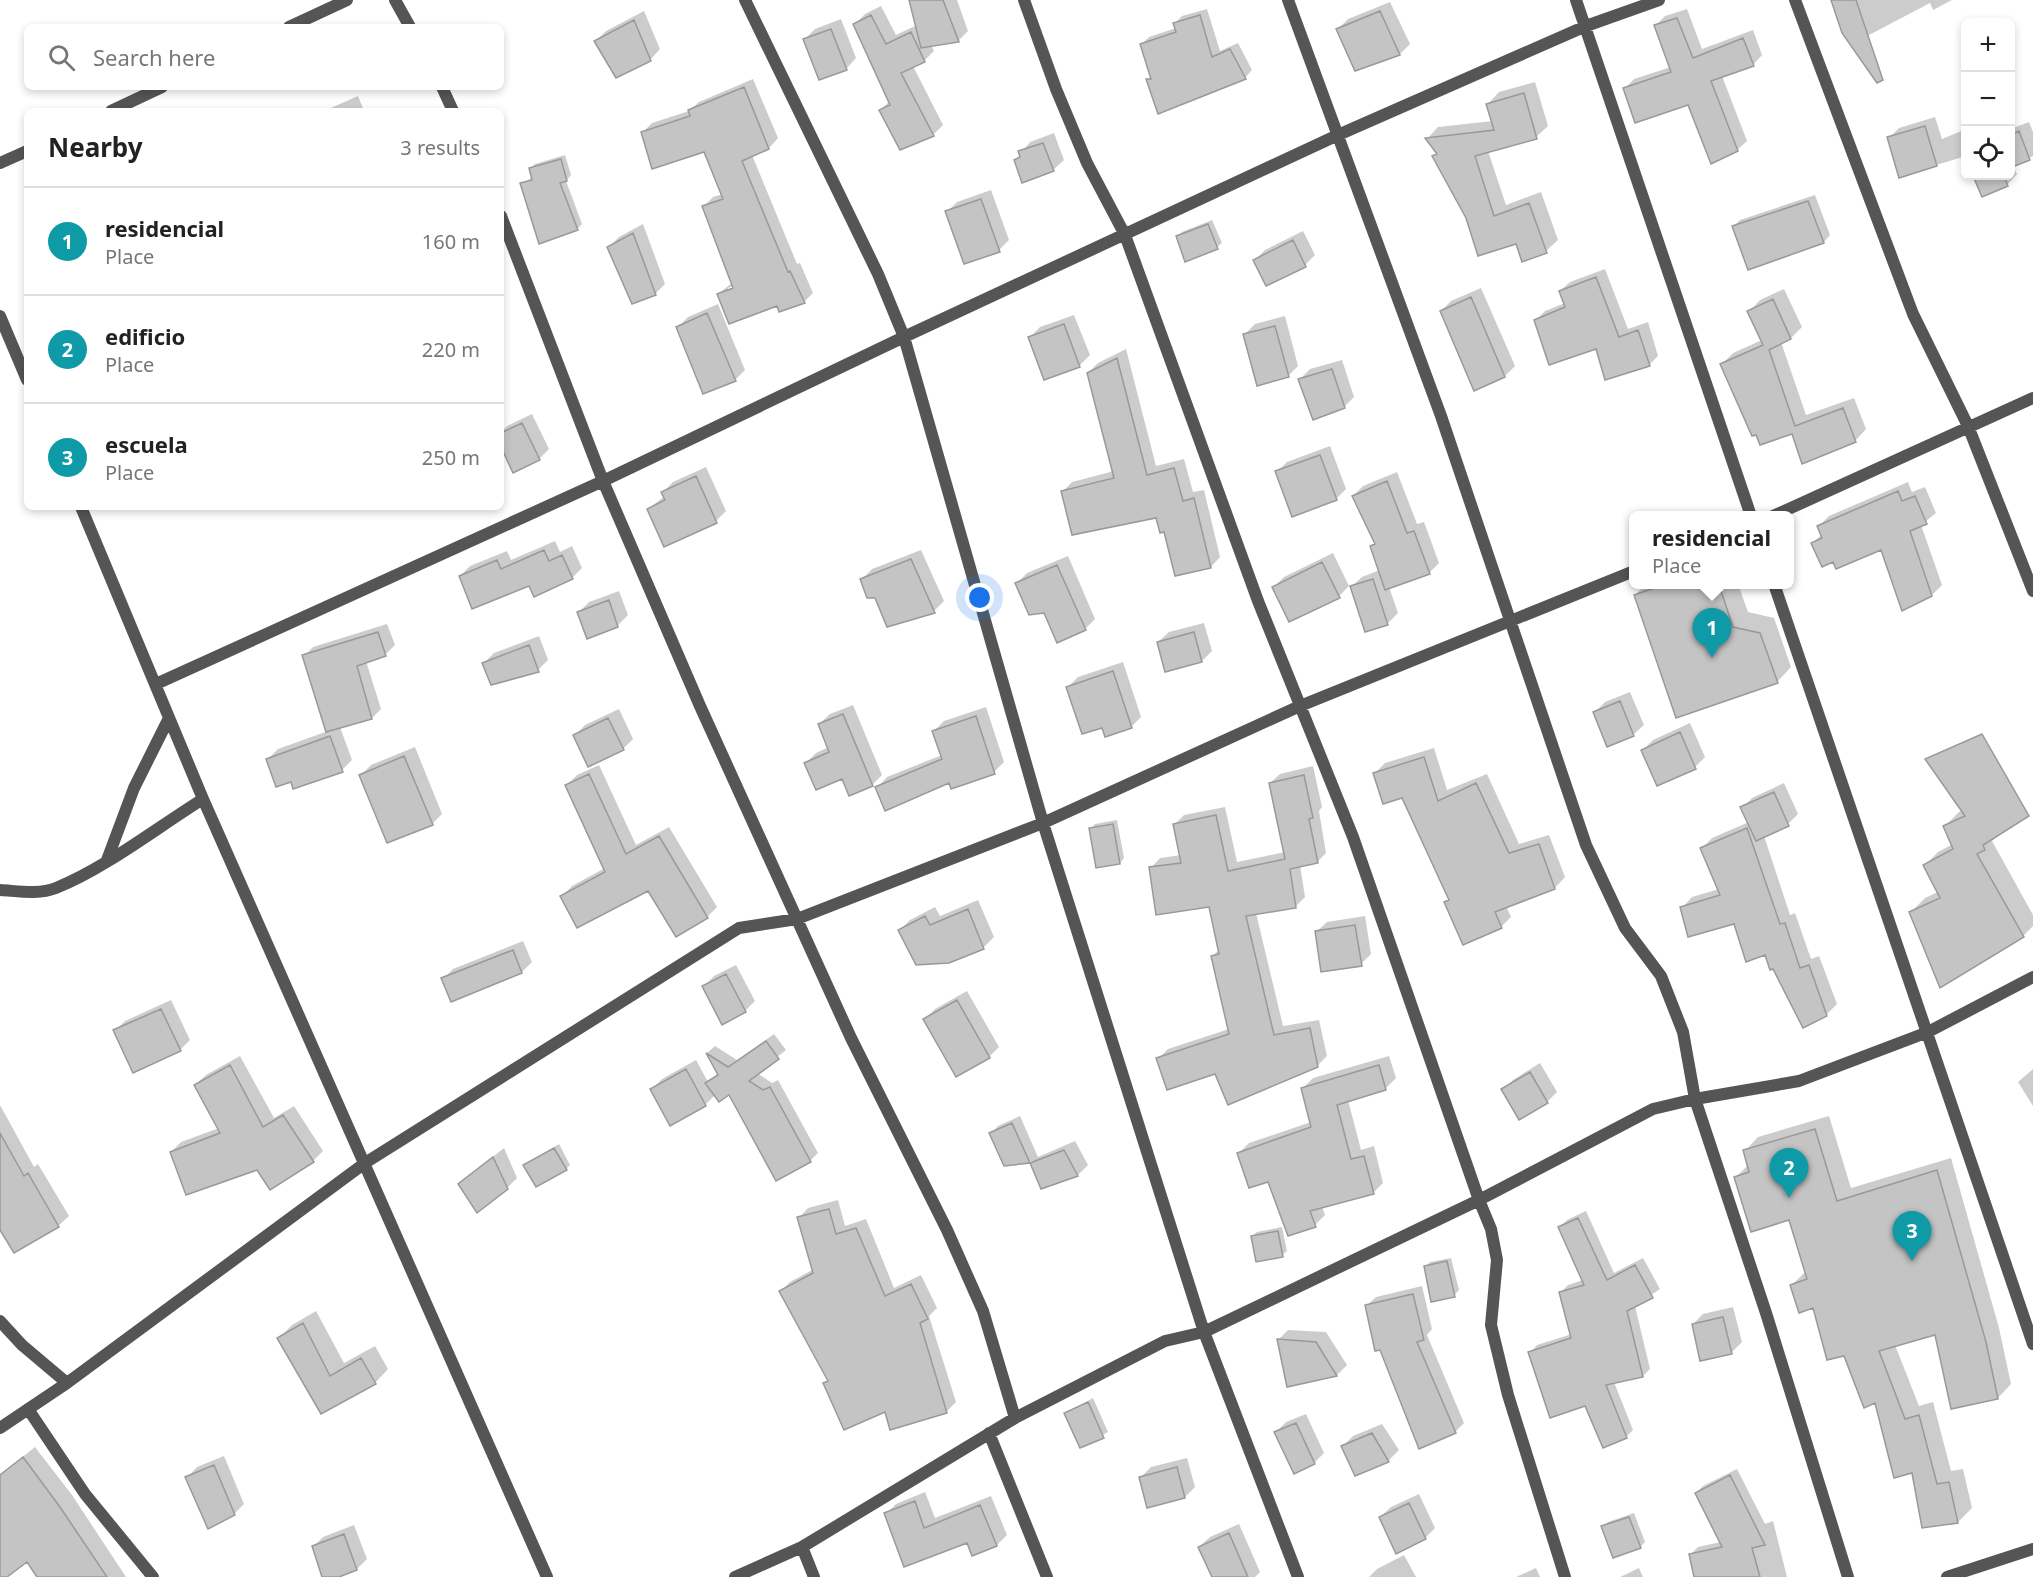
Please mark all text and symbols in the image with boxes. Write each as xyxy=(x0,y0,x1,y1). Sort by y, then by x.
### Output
map controls xyxy=(1961,18,2015,180)
button: + xyxy=(1961,18,2015,72)
search box xyxy=(24,24,504,90)
icon: search xyxy=(45,41,78,74)
text: Search here xyxy=(93,42,215,72)
button: − xyxy=(1961,72,2015,126)
button: locate xyxy=(1961,126,2015,180)
text: Nearby xyxy=(48,129,143,165)
text: 3 results xyxy=(400,134,480,161)
text: residencial xyxy=(105,213,224,243)
text: 1 xyxy=(62,228,73,255)
text: 160 m xyxy=(422,228,480,255)
text: Place xyxy=(105,243,154,270)
text: edificio xyxy=(105,321,185,351)
text: 2 xyxy=(62,336,73,363)
text: 220 m xyxy=(422,336,480,363)
text: Place xyxy=(105,351,154,378)
text: escuela xyxy=(105,429,188,459)
text: 3 xyxy=(62,444,73,471)
text: 250 m xyxy=(422,444,480,471)
text: Place xyxy=(105,459,154,486)
popup xyxy=(1629,511,1794,589)
text: residencial xyxy=(1652,522,1771,552)
text: Place xyxy=(1652,552,1701,579)
your location xyxy=(965,583,994,612)
pin: 1 xyxy=(1692,608,1732,658)
pin: 2 xyxy=(1770,1148,1808,1198)
pin: 3 xyxy=(1892,1212,1932,1261)

